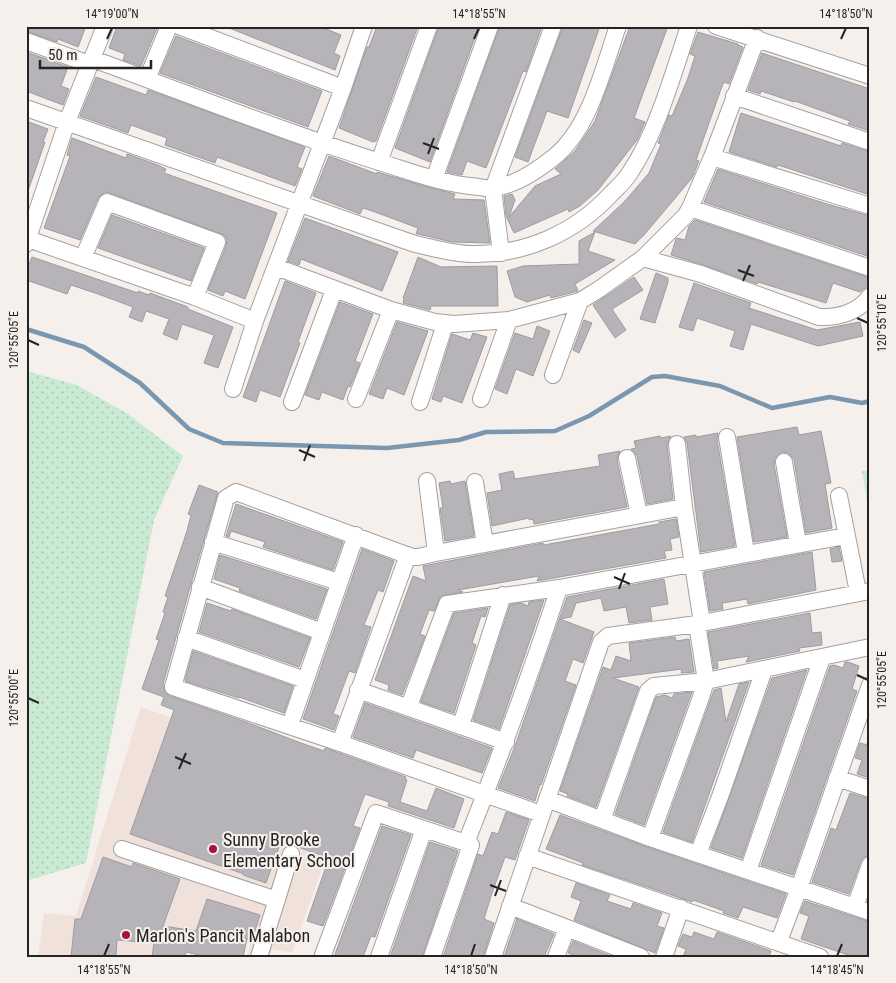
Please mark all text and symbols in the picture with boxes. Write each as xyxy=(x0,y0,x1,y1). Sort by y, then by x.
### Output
text: 14°19'00"N xyxy=(85,7,139,21)
text: 14°18'55"N xyxy=(452,7,506,21)
text: 14°18'50"N xyxy=(819,7,873,21)
scale bar xyxy=(40,38,151,70)
text: 50 m xyxy=(48,46,78,64)
text: 120°55'10"E xyxy=(875,294,889,352)
text: 120°55'05"E xyxy=(7,311,21,369)
text: 120°55'05"E xyxy=(875,651,889,709)
text: 120°55'00"E xyxy=(7,669,21,727)
place label: Sunny Brooke Elementary School xyxy=(223,829,355,871)
marker: Sunny Brooke Elementary School xyxy=(207,843,219,855)
place label: Marlon's Pancit Malabon xyxy=(136,925,310,946)
marker: Marlon's Pancit Malabon xyxy=(120,929,132,941)
text: 14°18'55"N xyxy=(77,963,131,977)
text: 14°18'50"N xyxy=(444,963,498,977)
text: 14°18'45"N xyxy=(810,963,864,977)

